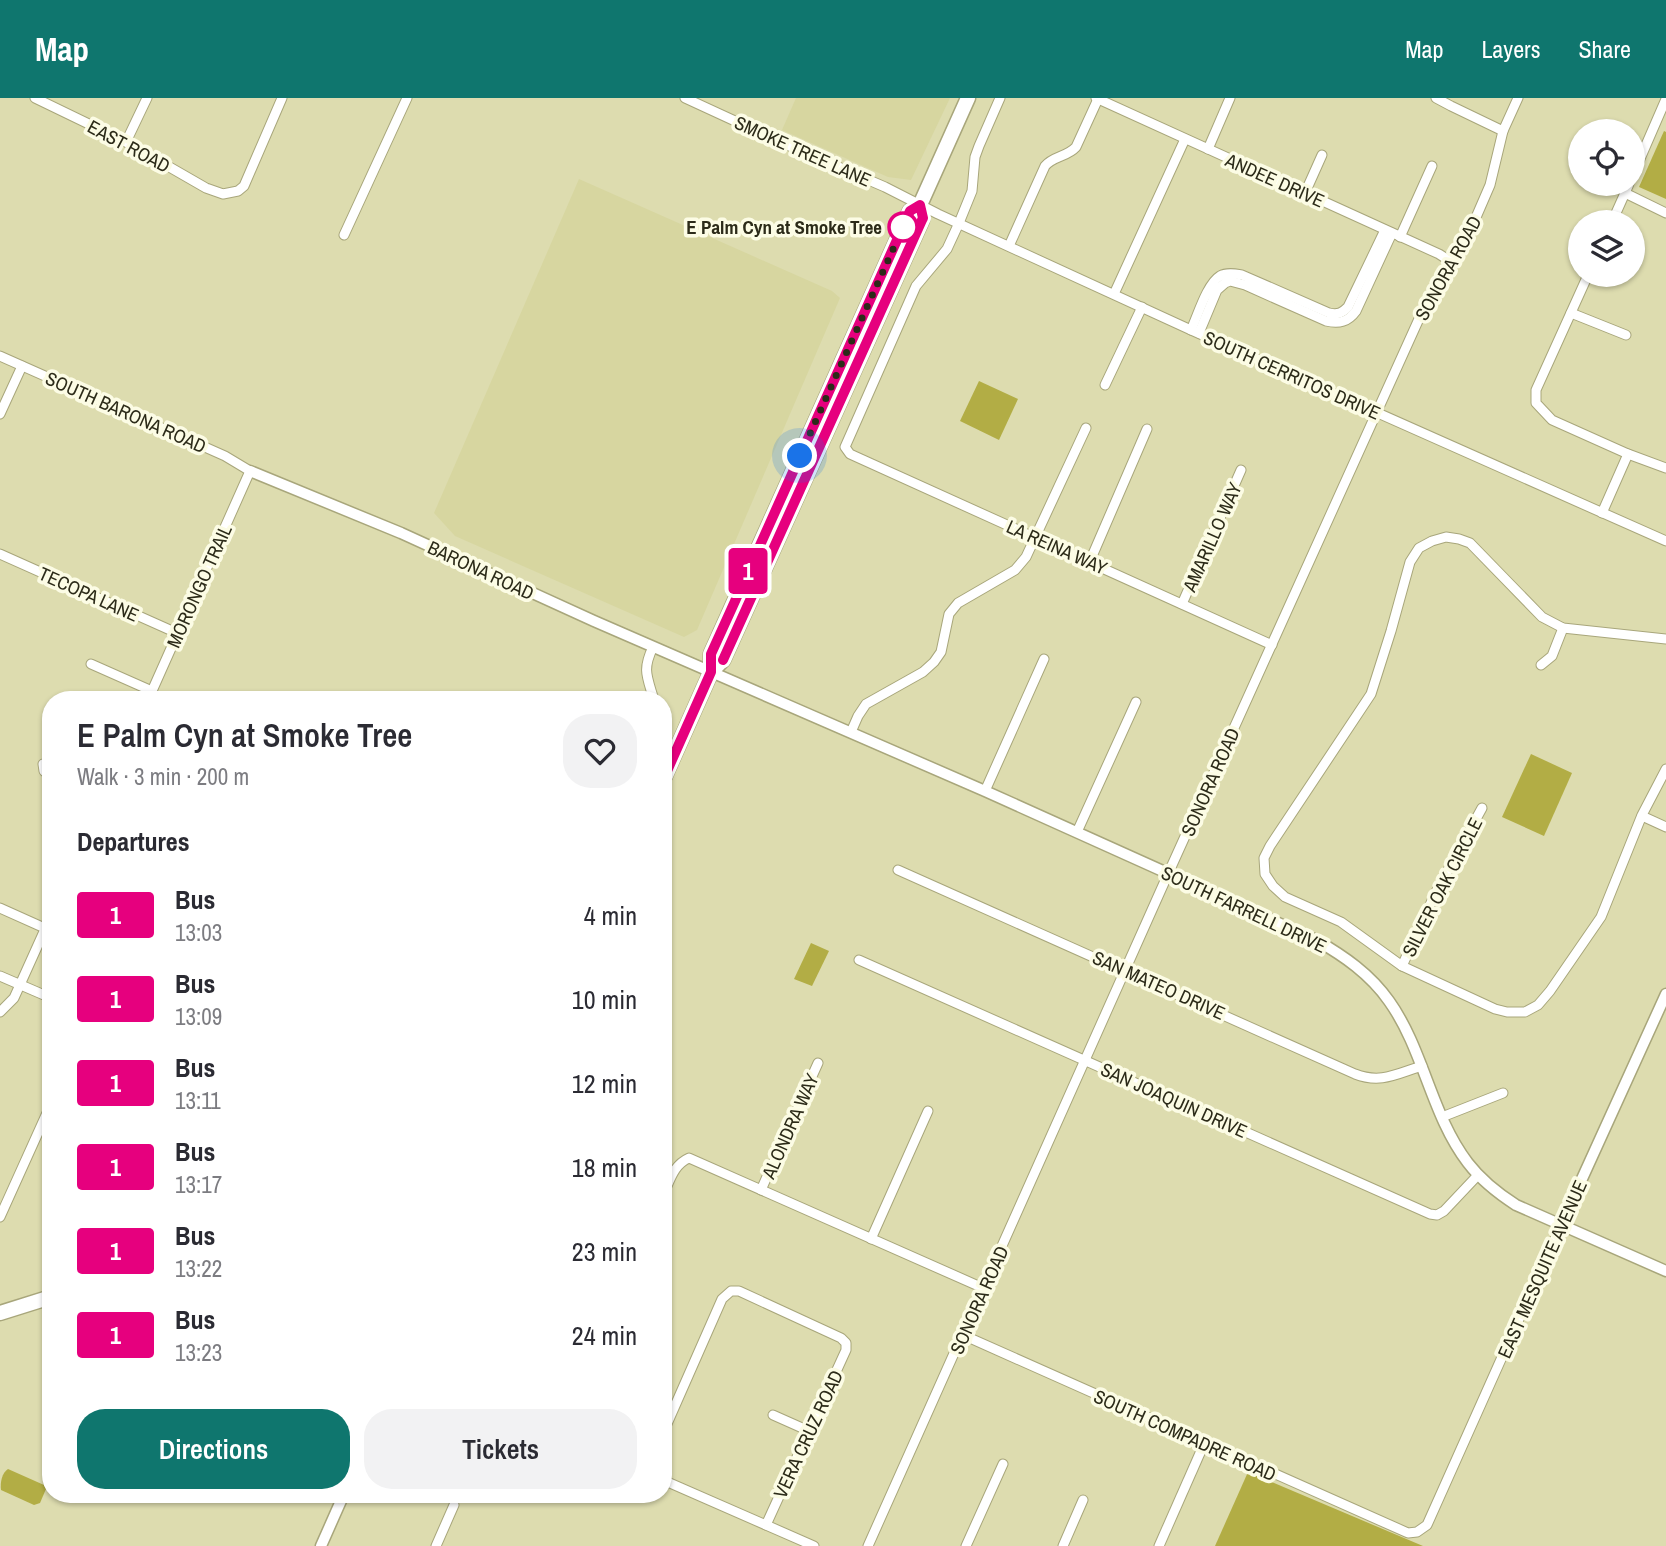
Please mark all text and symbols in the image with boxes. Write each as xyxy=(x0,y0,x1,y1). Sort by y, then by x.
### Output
text: Map xyxy=(35,27,89,71)
text: Map xyxy=(1405,33,1443,65)
text: Layers xyxy=(1481,33,1540,65)
text: Share xyxy=(1578,33,1631,65)
street label: SMOKE TREE LANE xyxy=(731,109,875,193)
street label: EAST ROAD xyxy=(83,113,175,179)
map controls xyxy=(1568,119,1645,287)
button: locate xyxy=(1568,119,1645,196)
street label: ANDEE DRIVE xyxy=(1221,146,1329,213)
button: layers xyxy=(1568,210,1645,287)
street label: SONORA ROAD xyxy=(1409,211,1487,325)
marker: E Palm Cyn at Smoke Tree xyxy=(888,212,918,242)
place label: E Palm Cyn at Smoke Tree xyxy=(686,214,882,240)
street label: SOUTH CERRITOS DRIVE xyxy=(1199,324,1385,426)
street label: SOUTH BARONA ROAD xyxy=(42,365,210,459)
your location xyxy=(782,438,817,473)
street label: AMARILLO WAY xyxy=(1176,478,1248,597)
street label: LA REINA WAY xyxy=(1003,513,1112,581)
street label: MORONGO TRAIL xyxy=(160,520,238,652)
street label: BARONA ROAD xyxy=(424,534,538,606)
line badge: 1 xyxy=(725,548,771,594)
text: 1 xyxy=(743,555,753,587)
street label: TECOPA LANE xyxy=(35,560,143,628)
text: E Palm Cyn at Smoke Tree xyxy=(77,713,412,757)
button: heart xyxy=(563,714,637,788)
street label: SONORA ROAD xyxy=(1175,724,1245,840)
text: Walk · 3 min · 200 m xyxy=(77,761,249,792)
street label: SILVER OAK CIRCLE xyxy=(1396,813,1488,961)
text: Departures xyxy=(77,824,190,859)
street label: SOUTH FARRELL DRIVE xyxy=(1157,859,1331,959)
text: Bus xyxy=(175,882,215,917)
text: 4 min xyxy=(584,898,637,933)
text: 1 xyxy=(110,899,121,931)
text: 13:03 xyxy=(175,917,222,948)
street label: SAN MATEO DRIVE xyxy=(1089,944,1229,1026)
text: Bus xyxy=(175,966,215,1001)
text: 10 min xyxy=(572,982,637,1017)
text: 1 xyxy=(110,983,121,1015)
text: 13:09 xyxy=(175,1001,222,1032)
text: Bus xyxy=(175,1050,215,1085)
street label: SAN JOAQUIN DRIVE xyxy=(1097,1056,1251,1144)
text: 12 min xyxy=(572,1066,637,1101)
text: 1 xyxy=(110,1067,121,1099)
street label: ALONDRA WAY xyxy=(755,1069,825,1184)
text: 13:11 xyxy=(175,1085,221,1116)
text: Bus xyxy=(175,1134,215,1169)
text: 18 min xyxy=(572,1150,637,1185)
text: 1 xyxy=(110,1151,121,1183)
text: 13:17 xyxy=(175,1169,222,1200)
street label: EAST MESQUITE AVENUE xyxy=(1491,1176,1593,1362)
text: Bus xyxy=(175,1218,215,1253)
text: 23 min xyxy=(572,1234,637,1269)
text: 1 xyxy=(110,1235,121,1267)
street label: SONORA ROAD xyxy=(944,1242,1014,1358)
text: 13:22 xyxy=(175,1253,222,1284)
text: Bus xyxy=(175,1302,215,1337)
text: 24 min xyxy=(572,1318,637,1353)
text: 1 xyxy=(110,1319,121,1351)
text: 13:23 xyxy=(175,1337,222,1368)
street label: VERA CRUZ ROAD xyxy=(767,1366,849,1502)
street label: SOUTH COMPADRE ROAD xyxy=(1090,1383,1280,1487)
button: Directions xyxy=(77,1409,350,1489)
button: Tickets xyxy=(364,1409,637,1489)

